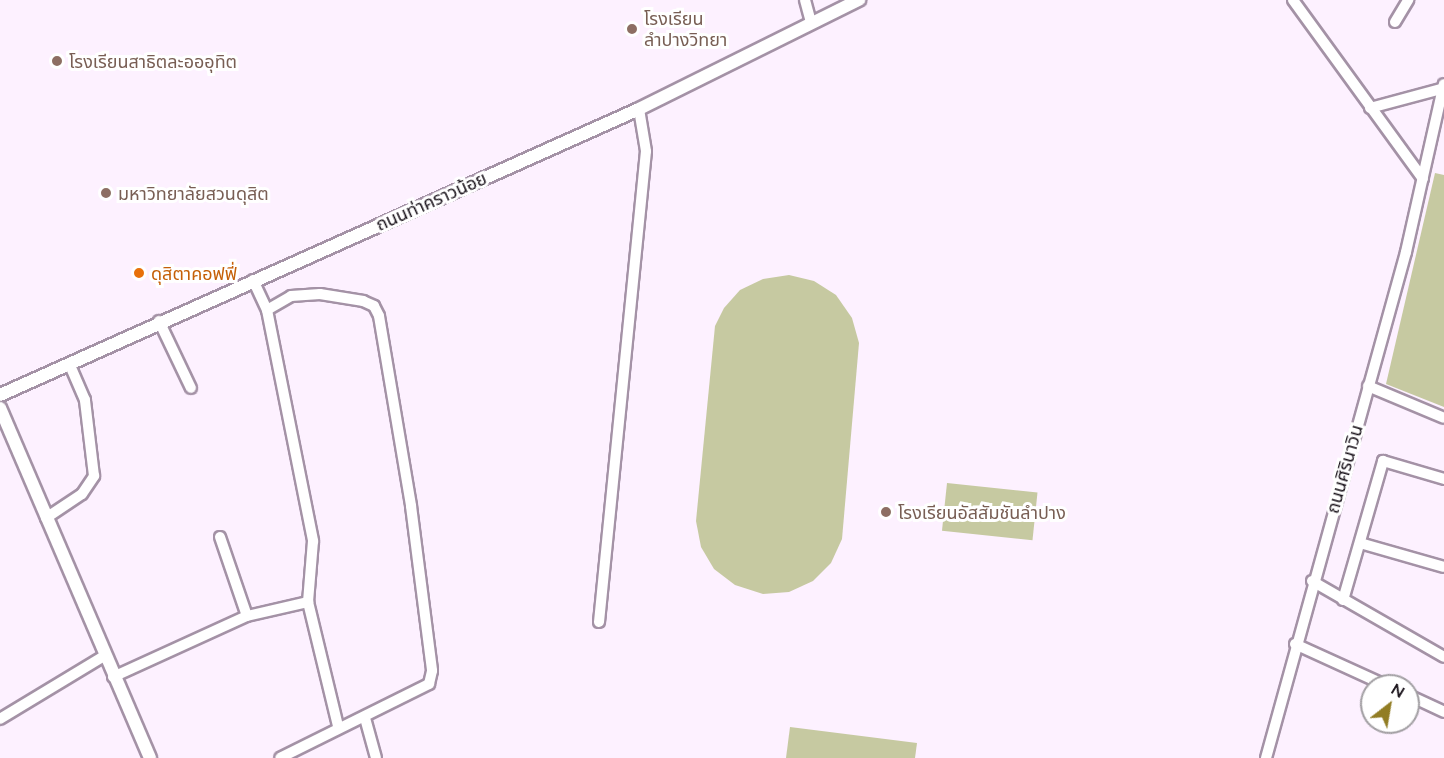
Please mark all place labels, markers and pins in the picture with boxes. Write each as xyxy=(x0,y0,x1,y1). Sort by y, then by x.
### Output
place label: โรงเรียน ลำปางวิทยา xyxy=(644,8,727,50)
marker: โรงเรียน ลำปางวิทยา xyxy=(625,22,639,36)
place label: โรงเรียนสาธิตละอออุทิต xyxy=(69,50,237,72)
marker: โรงเรียนสาธิตละอออุทิต xyxy=(50,54,64,68)
place label: มหาวิทยาลัยสวนดุสิต xyxy=(118,182,269,204)
marker: มหาวิทยาลัยสวนดุสิต xyxy=(99,186,113,200)
place label: ดุสิตาคอฟฟี่ xyxy=(151,262,237,284)
marker: ดุสิตาคอฟฟี่ xyxy=(132,266,146,280)
place label: โรงเรียนอัสสัมชันลำปาง xyxy=(898,501,1066,523)
marker: โรงเรียนอัสสัมชันลำปาง xyxy=(879,505,893,519)

